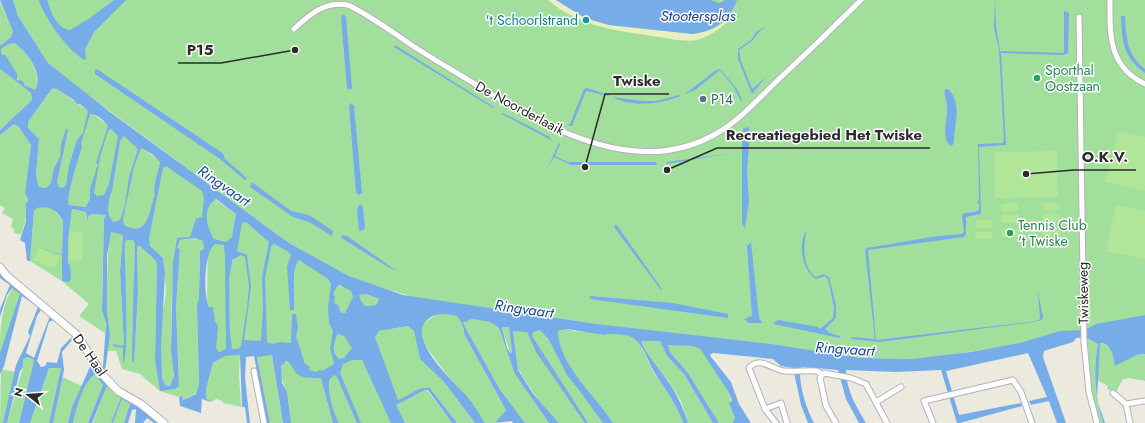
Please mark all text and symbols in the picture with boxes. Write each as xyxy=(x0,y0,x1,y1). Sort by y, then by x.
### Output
water label: Stootersplas xyxy=(660,5,736,27)
place label: 't Schoorlstrand xyxy=(486,10,578,30)
marker: 't Schoorlstrand xyxy=(581,15,591,25)
callout: P15 xyxy=(178,36,221,63)
text: P15 xyxy=(187,39,214,61)
place label: Sporthal Oostzaan xyxy=(1045,60,1100,96)
callout: Twiske xyxy=(605,67,669,94)
text: Twiske xyxy=(613,70,661,92)
marker: Sporthal Oostzaan xyxy=(1032,73,1042,83)
street label: De Noorderlaaik xyxy=(472,76,569,140)
place label: P14 xyxy=(711,89,733,109)
marker: P14 xyxy=(698,94,708,104)
callout: Recreatiegebied Het Twiske xyxy=(717,121,930,148)
text: Recreatiegebied Het Twiske xyxy=(726,124,923,146)
callout: O.K.V. xyxy=(1074,143,1136,170)
text: O.K.V. xyxy=(1082,146,1128,168)
water label: Ringvaart xyxy=(193,160,256,213)
place label: Tennis Club 't Twiske xyxy=(1018,215,1087,251)
marker: Tennis Club 't Twiske xyxy=(1005,228,1015,238)
street label: Twiskeweg xyxy=(1072,262,1094,324)
water label: Ringvaart xyxy=(493,294,556,324)
street label: De Haal xyxy=(68,330,112,380)
water label: Ringvaart xyxy=(815,336,877,362)
north arrow xyxy=(8,375,48,415)
text: N xyxy=(10,386,27,399)

